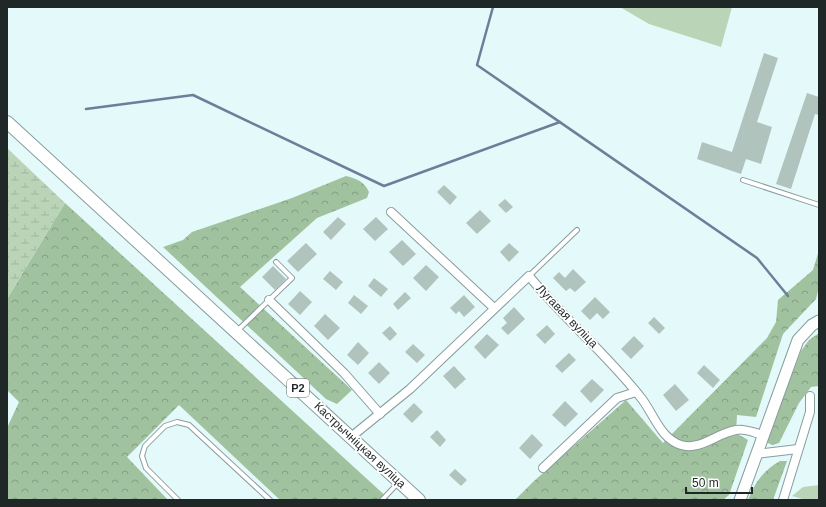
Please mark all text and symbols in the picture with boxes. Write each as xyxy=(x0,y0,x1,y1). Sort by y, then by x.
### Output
street label: Лугавая вуліца xyxy=(533,281,601,351)
road number: Р2 xyxy=(287,379,309,397)
street label: Кастрычніцкая вуліца xyxy=(311,399,409,491)
scale bar xyxy=(686,469,752,495)
text: 50 m xyxy=(692,476,719,490)

